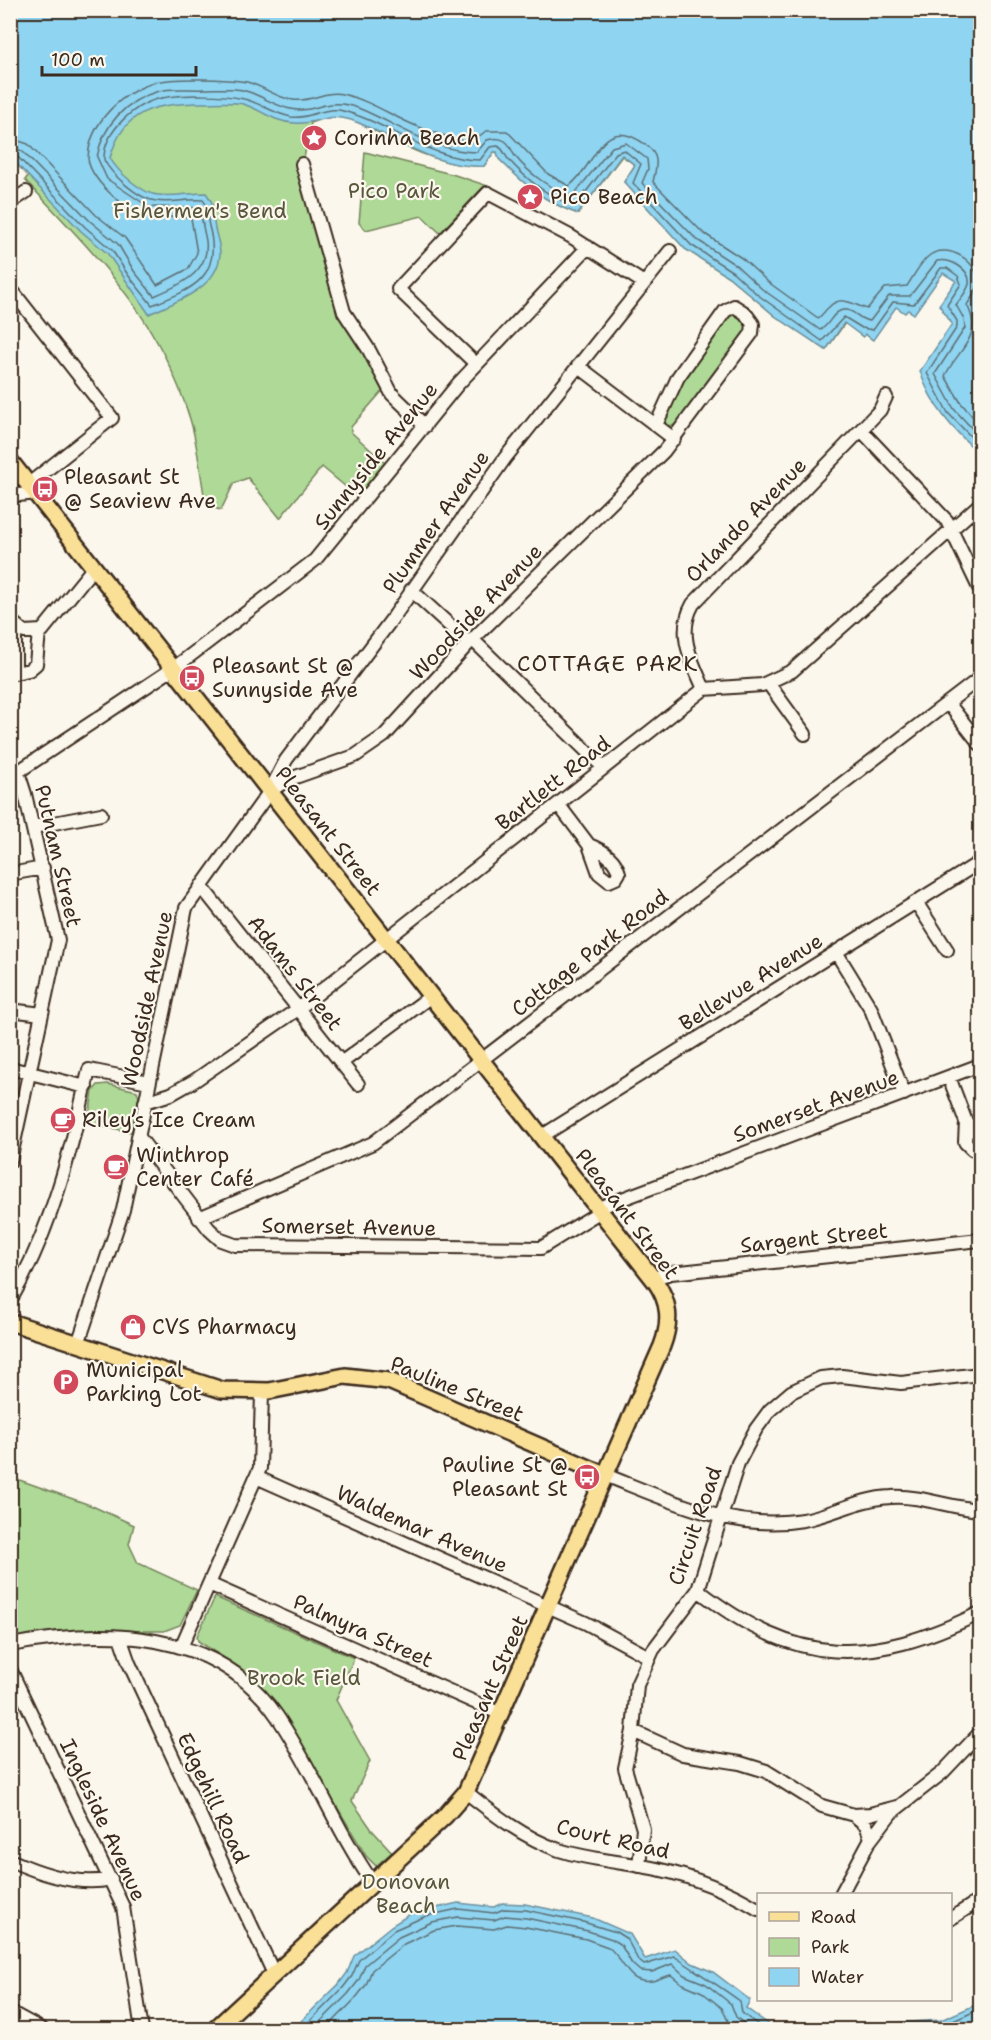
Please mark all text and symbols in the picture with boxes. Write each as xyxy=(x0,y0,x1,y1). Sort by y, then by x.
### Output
scale bar xyxy=(42,39,196,77)
text: 100 m xyxy=(51,48,105,72)
place icon: Corinha Beach xyxy=(299,123,329,153)
place label: Corinha Beach xyxy=(334,124,480,152)
park label: Pico Park xyxy=(348,177,440,205)
place icon: Pico Beach xyxy=(515,182,545,212)
place label: Pico Beach xyxy=(550,183,658,211)
park label: Fishermen's Bend xyxy=(113,197,287,225)
street label: Sunnyside Avenue xyxy=(308,376,444,536)
street label: Plummer Avenue xyxy=(376,445,496,599)
street label: Orlando Avenue xyxy=(679,451,813,589)
place label: Pleasant St @ Seaview Ave xyxy=(64,463,216,515)
bus stop icon: Pleasant St @ Seaview Ave xyxy=(30,474,60,504)
street label: Woodside Avenue xyxy=(403,538,549,686)
district label: COTTAGE PARK xyxy=(517,649,699,678)
place label: Pleasant St @ Sunnyside Ave xyxy=(212,652,358,704)
bus stop icon: Pleasant St @ Sunnyside Ave xyxy=(177,663,207,693)
street label: Bartlett Road xyxy=(490,729,616,837)
street label: Pleasant Street xyxy=(269,761,387,901)
street label: Putnam Street xyxy=(28,782,88,930)
street label: Cottage Park Road xyxy=(506,883,674,1023)
street label: Woodside Avenue xyxy=(115,908,179,1090)
street label: Adams Street xyxy=(241,910,349,1036)
street label: Bellevue Avenue xyxy=(674,927,828,1037)
street label: Somerset Avenue xyxy=(729,1063,903,1149)
cafe icon: Riley’s Ice Cream xyxy=(48,1105,78,1135)
place label: Riley’s Ice Cream xyxy=(82,1106,256,1134)
place label: Winthrop Center Café xyxy=(136,1141,254,1193)
street label: Pleasant Street xyxy=(569,1143,685,1285)
cafe icon: Winthrop Center Café xyxy=(101,1152,131,1182)
street label: Somerset Avenue xyxy=(261,1211,437,1243)
street label: Sargent Street xyxy=(739,1216,889,1260)
shop icon: CVS Pharmacy xyxy=(118,1312,148,1342)
place label: CVS Pharmacy xyxy=(152,1313,297,1341)
street label: Pauline Street xyxy=(386,1349,528,1429)
place label: Municipal Parking Lot xyxy=(86,1356,202,1408)
parking icon: Municipal Parking Lot xyxy=(51,1367,81,1397)
place label: Pauline St @ Pleasant St xyxy=(442,1451,568,1503)
bus stop icon: Pauline St @ Pleasant St xyxy=(572,1462,602,1492)
street label: Circuit Road xyxy=(662,1463,728,1589)
street label: Waldemar Avenue xyxy=(332,1479,512,1579)
street label: Palmyra Street xyxy=(289,1588,437,1674)
street label: Pleasant Street xyxy=(445,1611,535,1765)
park label: Brook Field xyxy=(247,1664,361,1692)
street label: Edgehill Road xyxy=(171,1728,255,1868)
street label: Ingleside Avenue xyxy=(53,1734,153,1906)
street label: Court Road xyxy=(554,1812,672,1866)
park label: Donovan Beach xyxy=(362,1868,450,1920)
legend xyxy=(757,1893,952,2001)
text: Road xyxy=(811,1905,856,1929)
text: Park xyxy=(811,1935,850,1959)
text: Water xyxy=(811,1965,864,1989)

